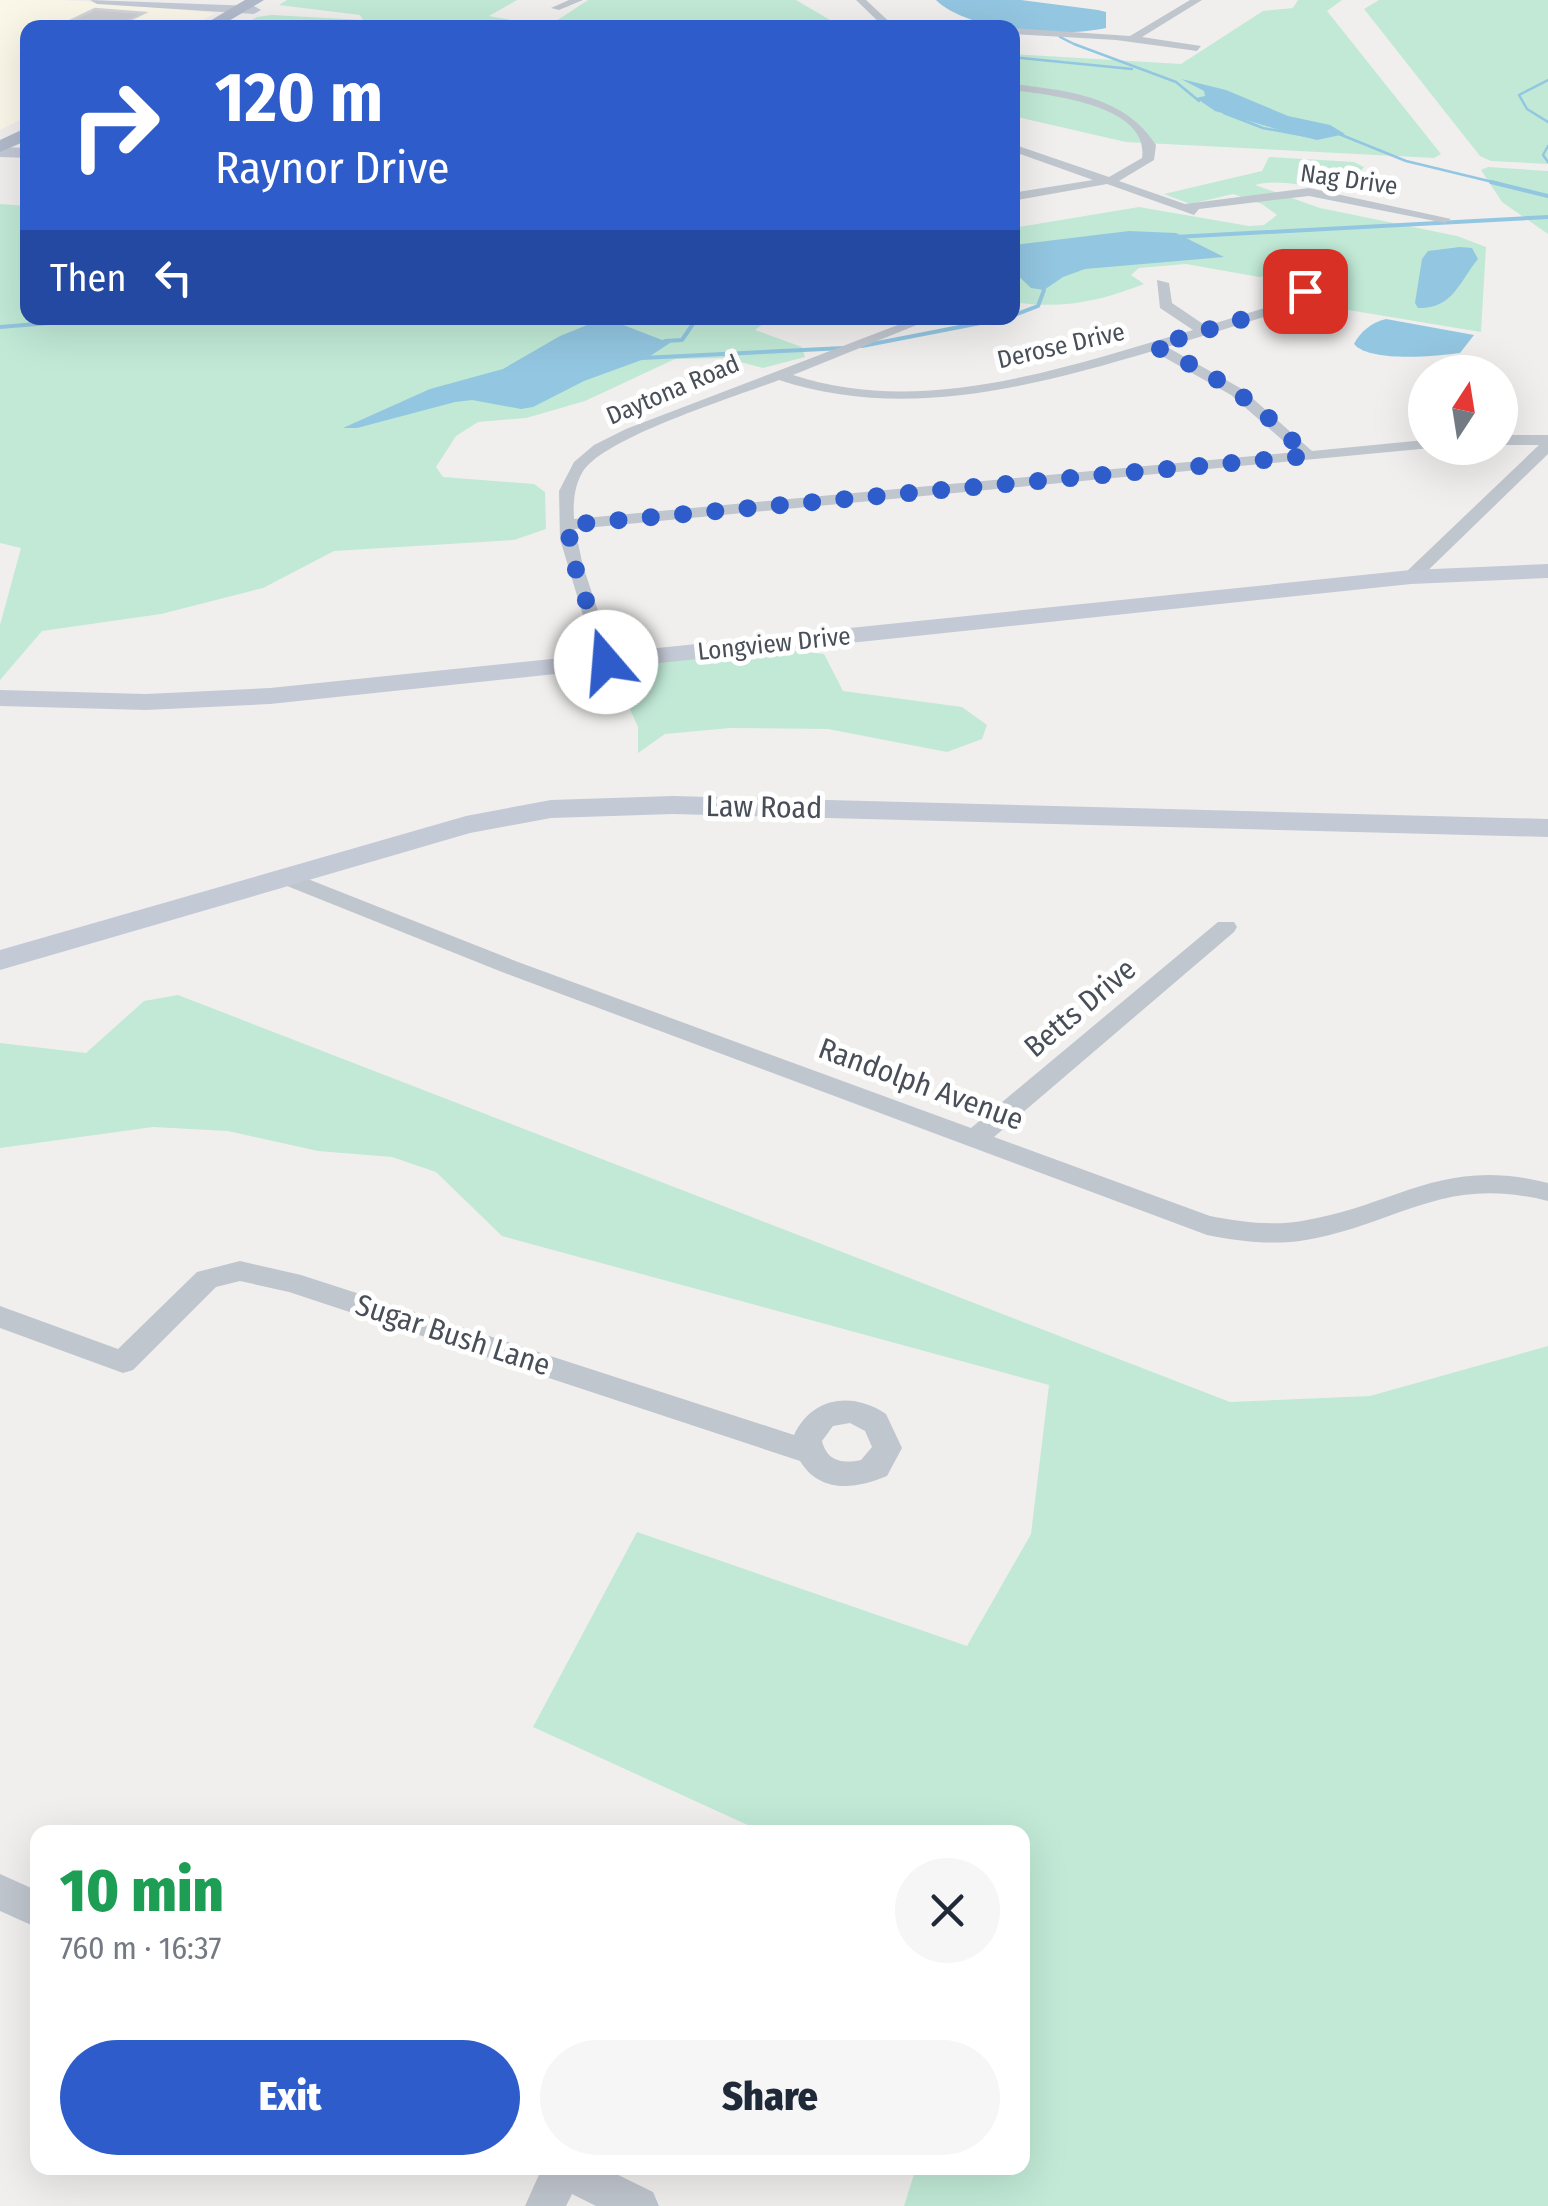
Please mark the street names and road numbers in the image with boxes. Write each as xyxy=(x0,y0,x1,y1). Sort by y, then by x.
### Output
street label: Nag Drive xyxy=(1299,158,1399,202)
street label: Derose Drive xyxy=(994,317,1128,375)
street label: Daytona Road xyxy=(602,349,744,431)
street label: Longview Drive xyxy=(696,621,852,667)
street label: Law Road xyxy=(705,788,823,826)
street label: Betts Drive xyxy=(1017,951,1143,1065)
street label: Randolph Avenue xyxy=(814,1030,1028,1138)
street label: Sugar Bush Lane xyxy=(351,1287,555,1383)

